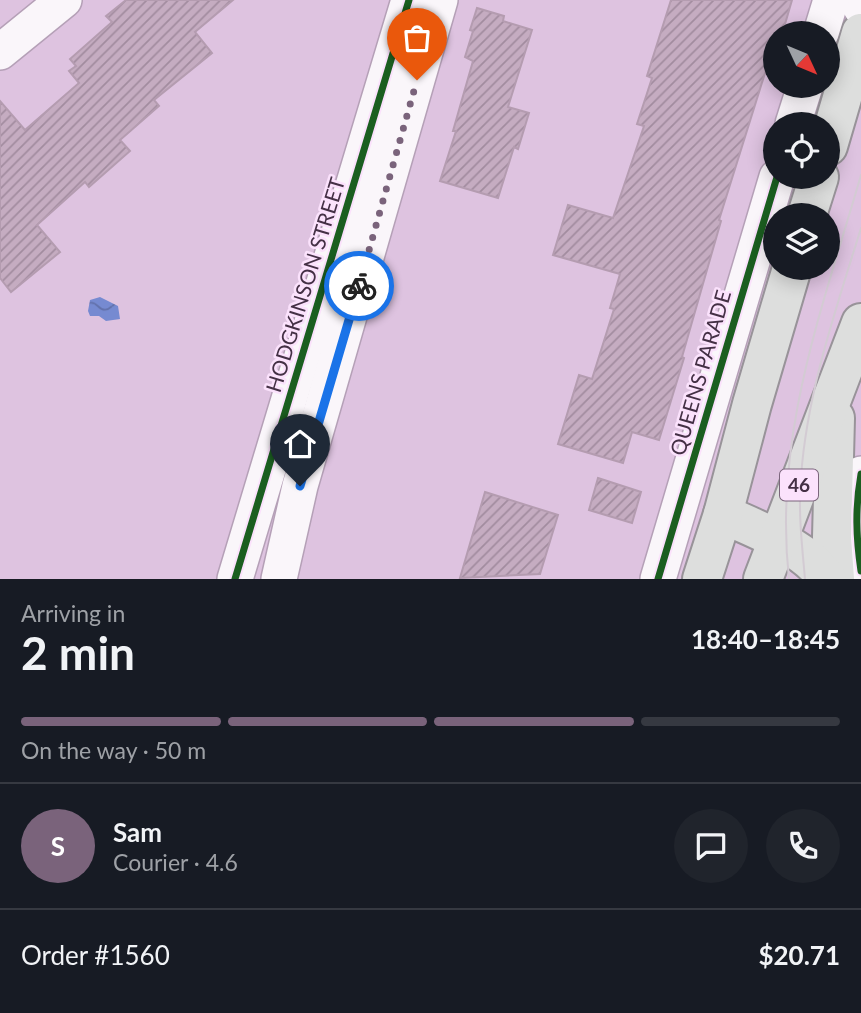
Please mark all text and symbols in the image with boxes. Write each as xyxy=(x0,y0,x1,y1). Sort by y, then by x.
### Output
pin xyxy=(387,8,447,80)
icon: bag xyxy=(398,19,436,57)
north arrow xyxy=(763,21,840,98)
map controls xyxy=(763,21,840,280)
button: locate xyxy=(763,112,840,189)
street label: HODGKINSON STREET xyxy=(260,174,349,395)
button: layers xyxy=(763,203,840,280)
courier xyxy=(324,251,394,321)
icon: bike xyxy=(340,267,378,305)
street label: QUEENS PARADE xyxy=(664,287,735,458)
pin xyxy=(270,414,330,486)
icon: home xyxy=(281,425,319,463)
road number: 46 xyxy=(780,470,818,500)
text: Arriving in xyxy=(21,599,125,627)
text: 18:40–18:45 xyxy=(691,623,840,655)
text: 2 min xyxy=(21,625,135,680)
text: On the way · 50 m xyxy=(21,736,206,764)
button: chat xyxy=(674,809,748,883)
button: phone xyxy=(766,809,840,883)
text: Sam xyxy=(113,816,162,848)
text: S xyxy=(51,830,65,862)
text: Courier · 4.6 xyxy=(113,848,238,876)
text: Order #1560 xyxy=(21,939,170,971)
text: $20.71 xyxy=(758,939,840,971)

